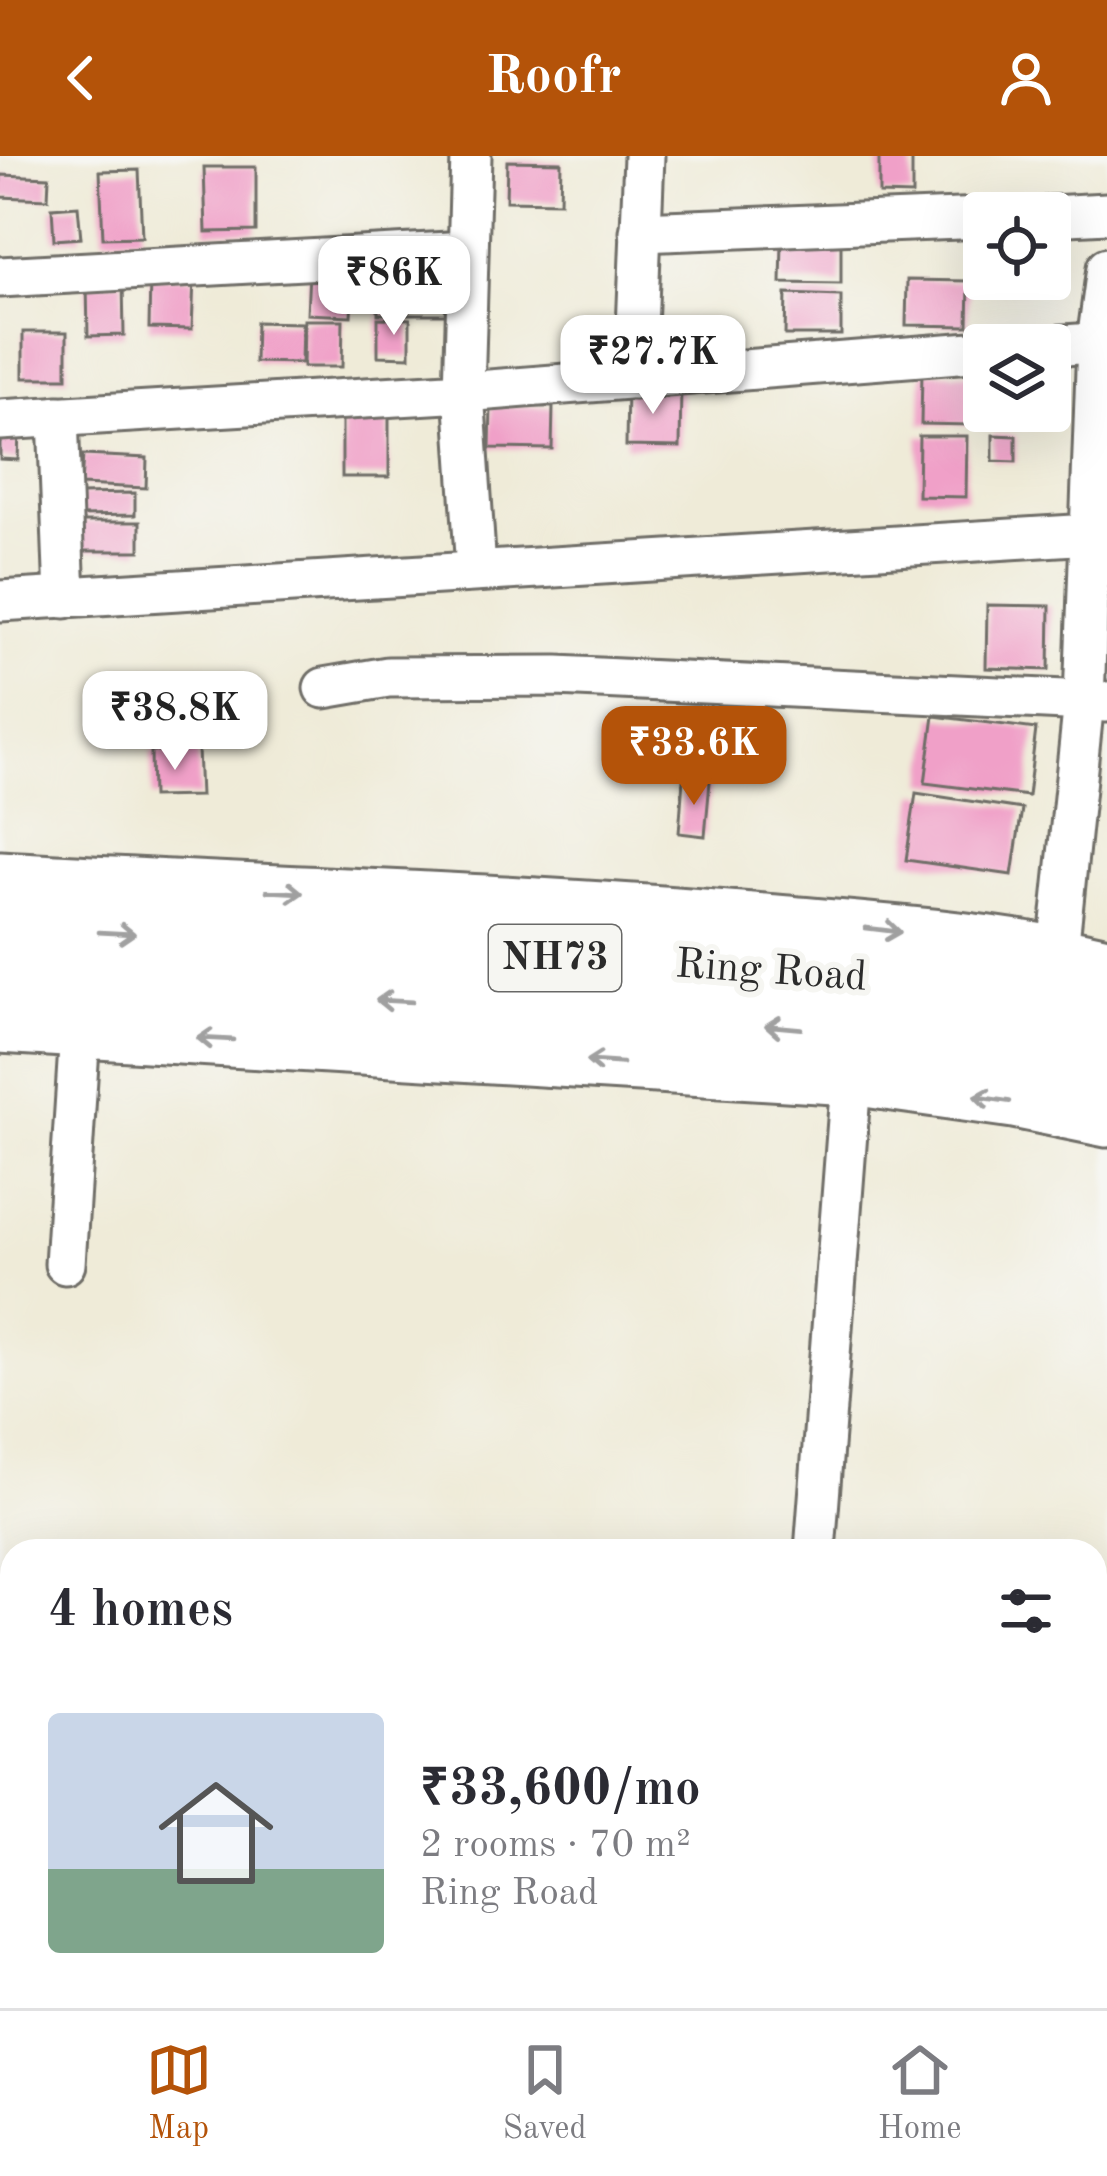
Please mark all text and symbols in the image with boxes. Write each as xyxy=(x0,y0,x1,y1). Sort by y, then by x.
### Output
icon: back xyxy=(48,45,114,111)
icon: person xyxy=(993,45,1059,111)
text: Roofr xyxy=(485,51,622,105)
map controls xyxy=(963,192,1071,432)
button: locate xyxy=(963,192,1071,300)
pin: ₹86K xyxy=(323,236,465,338)
text: ₹86K xyxy=(345,255,443,294)
pin: ₹27.7K xyxy=(555,315,751,417)
button: layers xyxy=(963,324,1071,432)
text: ₹27.7K xyxy=(587,334,719,373)
pin: ₹38.8K xyxy=(77,671,273,773)
text: ₹38.8K xyxy=(109,690,241,729)
pin: ₹33.6K xyxy=(596,706,792,808)
text: ₹33.6K xyxy=(628,725,760,764)
one-way arrow xyxy=(265,881,304,904)
one-way arrow xyxy=(863,919,902,941)
one-way arrow xyxy=(97,922,136,945)
road number: NH73 xyxy=(489,925,621,991)
street label: Ring Road xyxy=(674,944,868,1000)
one-way arrow xyxy=(375,990,414,1013)
one-way arrow xyxy=(764,1015,803,1038)
one-way arrow xyxy=(196,1027,235,1050)
one-way arrow xyxy=(585,1051,624,1074)
one-way arrow xyxy=(973,1087,1012,1110)
icon: filters xyxy=(993,1578,1059,1644)
text: 4 homes xyxy=(48,1586,233,1637)
icon: home xyxy=(144,1761,288,1905)
text: ₹33,600/mo xyxy=(420,1765,701,1816)
text: 2 rooms · 70 m² xyxy=(420,1826,691,1865)
text: Ring Road xyxy=(420,1874,598,1913)
tab: Map xyxy=(146,2037,212,2150)
tab: Saved xyxy=(503,2037,587,2150)
tab: Home xyxy=(878,2037,961,2150)

